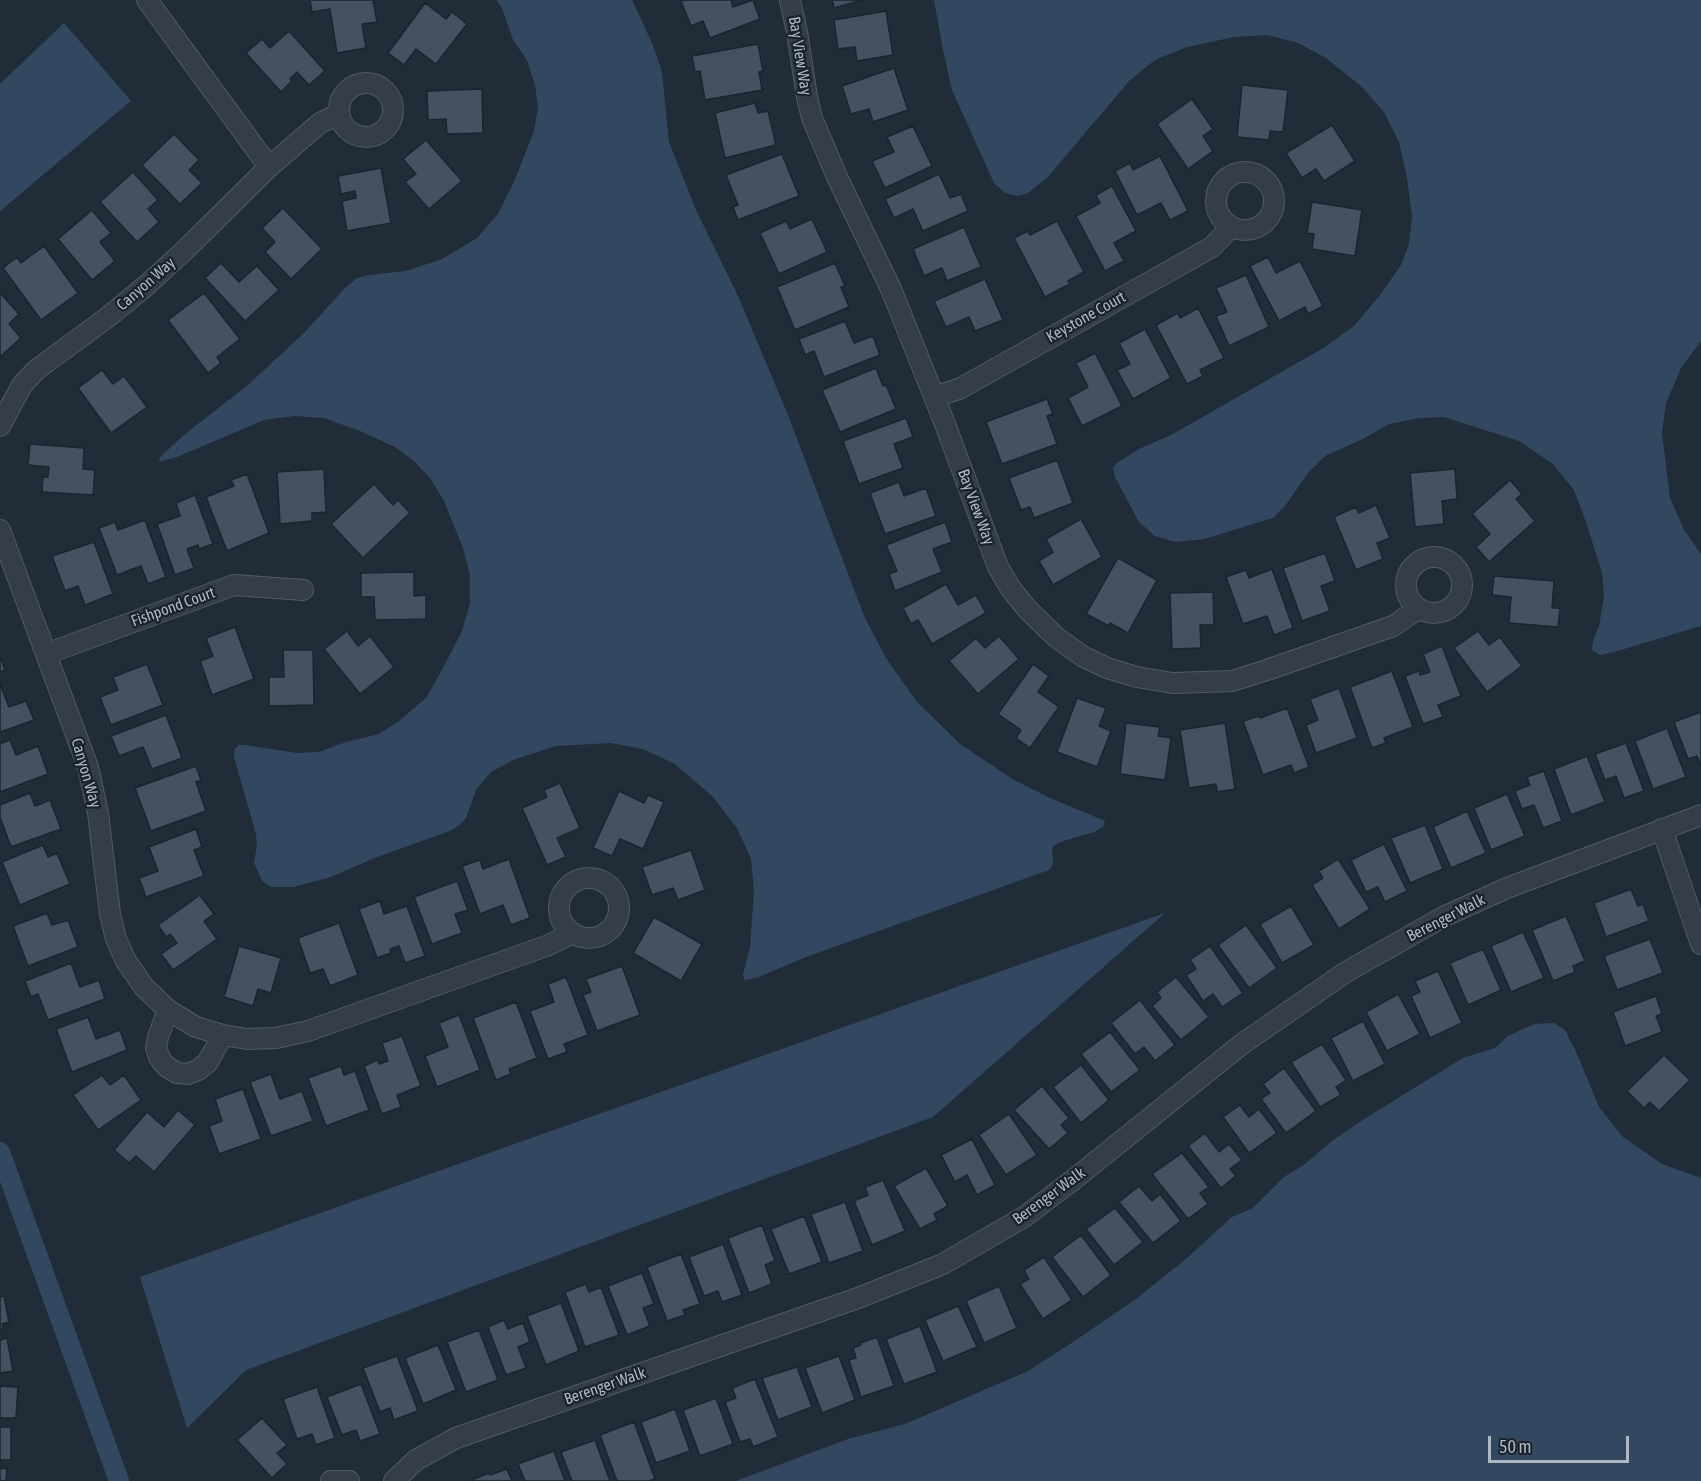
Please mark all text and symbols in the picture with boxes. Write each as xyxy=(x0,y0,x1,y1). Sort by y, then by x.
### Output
street label: Bay View Way xyxy=(784,15,816,97)
street label: Canyon Way xyxy=(113,253,179,315)
street label: Keystone Court xyxy=(1043,287,1129,347)
street label: Bay View Way xyxy=(953,466,999,548)
street label: Fishpond Court xyxy=(128,583,218,631)
street label: Canyon Way xyxy=(67,736,105,810)
street label: Berenger Walk xyxy=(1404,890,1488,946)
street label: Berenger Walk xyxy=(1009,1163,1089,1229)
street label: Berenger Walk xyxy=(562,1363,648,1409)
scale bar xyxy=(1491,1424,1632,1462)
text: 50 m xyxy=(1499,1436,1531,1457)

